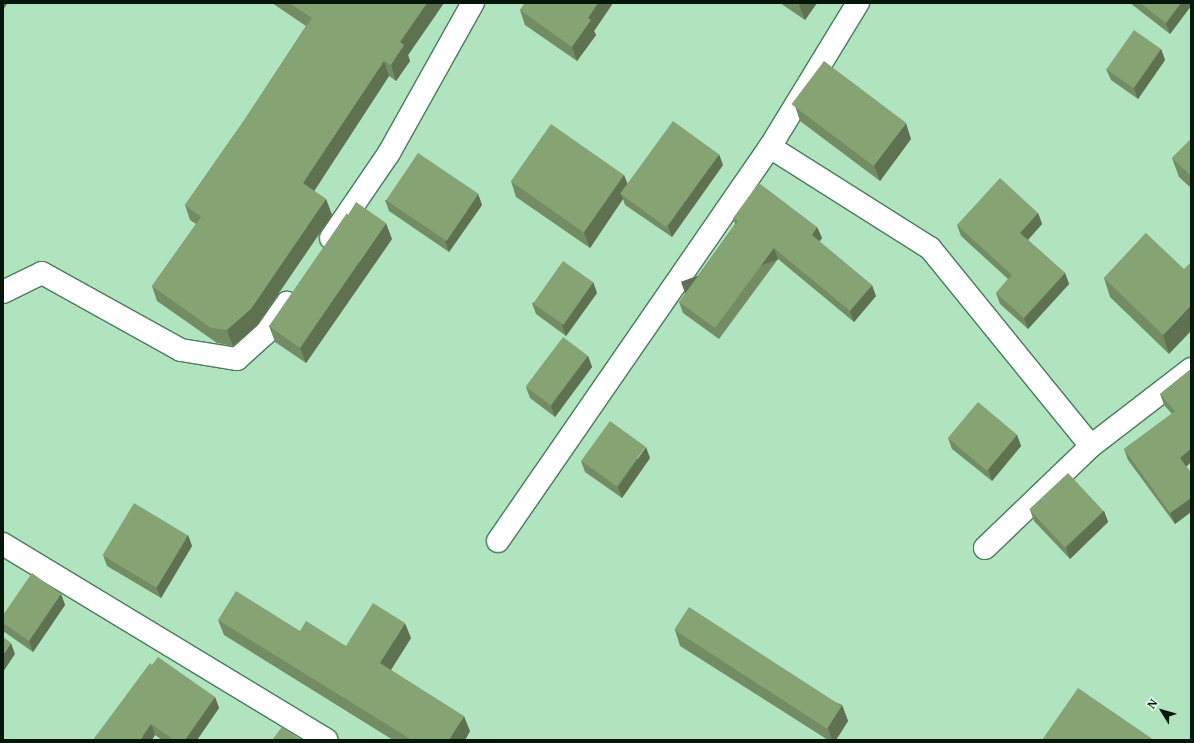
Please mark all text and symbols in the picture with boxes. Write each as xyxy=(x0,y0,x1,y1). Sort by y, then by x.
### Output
north arrow xyxy=(1142,691,1182,731)
text: N xyxy=(1143,696,1161,711)

